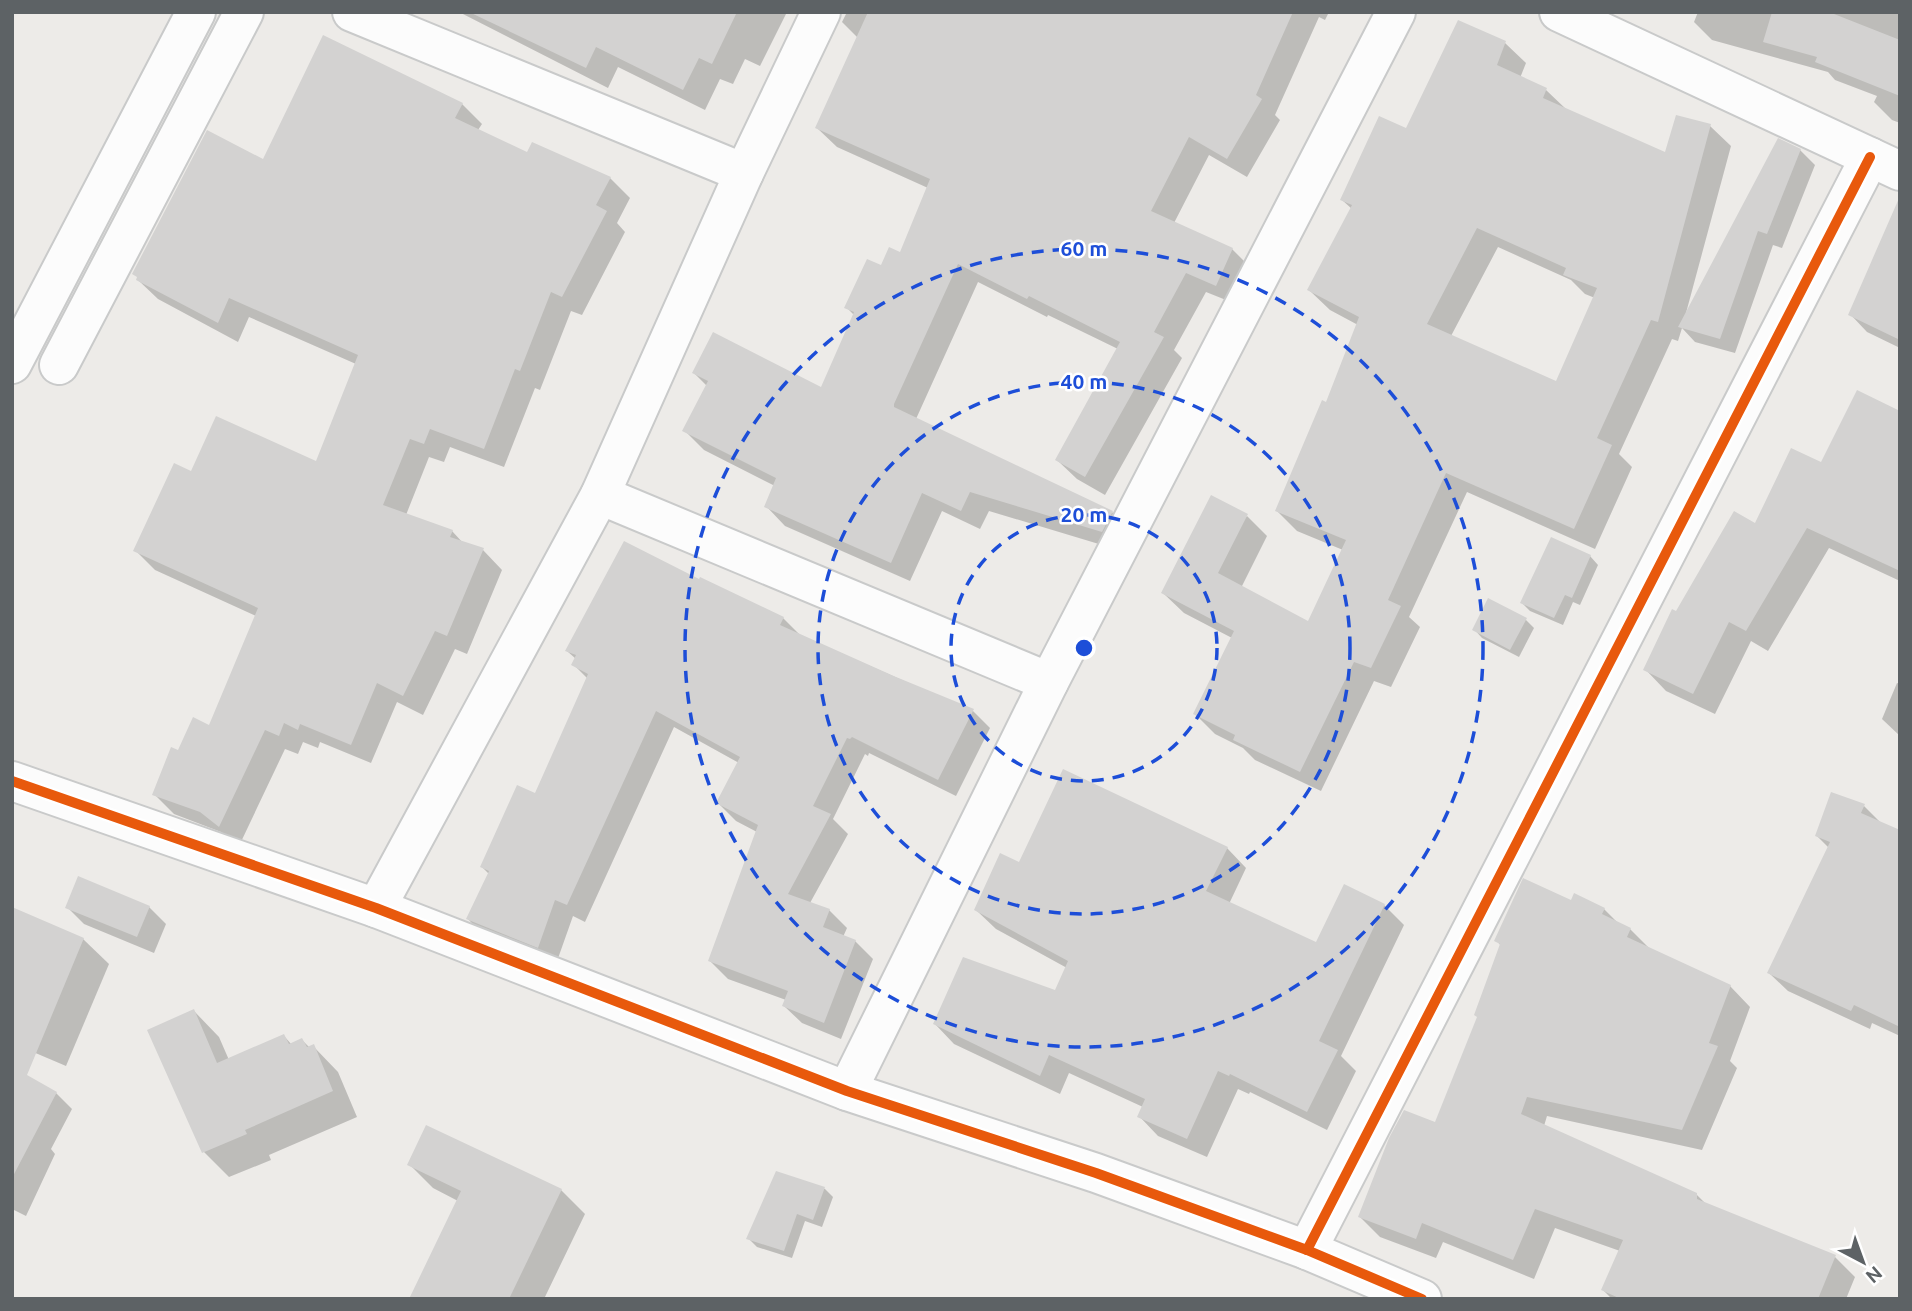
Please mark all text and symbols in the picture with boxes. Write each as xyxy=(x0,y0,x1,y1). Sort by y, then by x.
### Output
text: 60 m xyxy=(1061,236,1107,260)
text: 40 m xyxy=(1061,369,1107,393)
text: 20 m xyxy=(1061,502,1107,526)
centre of rings xyxy=(1072,636,1096,660)
north arrow xyxy=(1828,1227,1898,1297)
text: N xyxy=(1862,1262,1887,1288)

